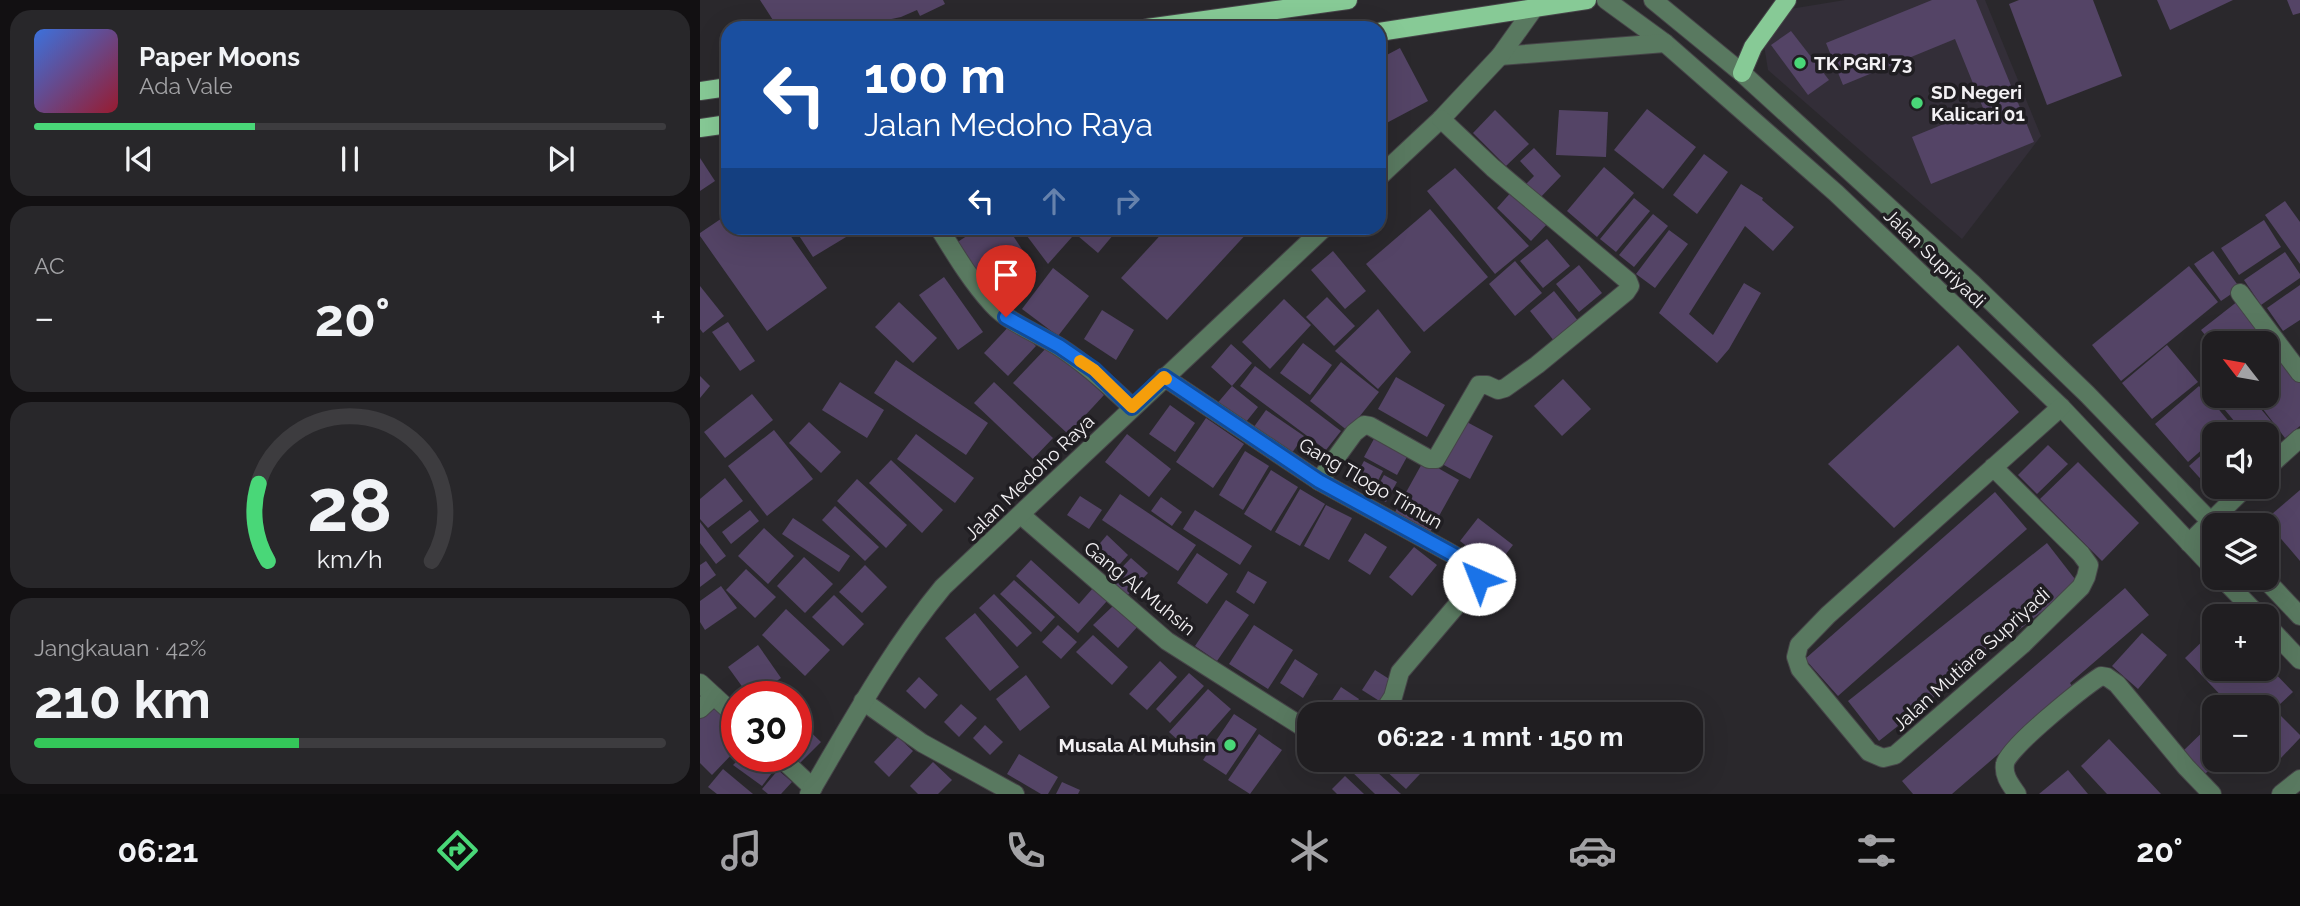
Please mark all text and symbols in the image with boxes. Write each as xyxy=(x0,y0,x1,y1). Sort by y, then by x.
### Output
text: Paper Moons xyxy=(139,42,300,72)
text: 100 m xyxy=(864,47,1006,104)
icon: left xyxy=(749,49,840,140)
place label: TK PGRI 73 xyxy=(1814,52,1912,74)
marker: TK PGRI 73 xyxy=(1792,55,1808,71)
text: Ada Vale xyxy=(139,72,233,99)
place label: SD Negeri Kalicari 01 xyxy=(1931,81,2025,125)
marker: SD Negeri Kalicari 01 xyxy=(1909,95,1925,111)
text: Jalan Medoho Raya xyxy=(864,106,1153,143)
icon: previous xyxy=(120,140,158,178)
icon: pause xyxy=(331,140,369,178)
icon: next xyxy=(542,140,580,178)
icon: left xyxy=(962,182,1000,220)
icon: ahead xyxy=(1035,182,1073,220)
icon: right xyxy=(1108,182,1146,220)
street label: Jalan Supriyadi xyxy=(1880,204,1990,312)
pin xyxy=(976,245,1036,317)
text: AC xyxy=(34,252,65,279)
icon: arrive xyxy=(987,256,1025,294)
text: 20° xyxy=(315,287,390,348)
text: − xyxy=(34,295,54,340)
text: + xyxy=(650,295,666,340)
north arrow xyxy=(2202,331,2278,408)
map controls xyxy=(2202,331,2279,772)
street label: Jalan Medoho Raya xyxy=(960,410,1098,544)
button: sound xyxy=(2202,422,2279,499)
street label: Gang Tlogo Timun xyxy=(1295,433,1447,533)
text: 28 xyxy=(307,463,393,548)
button: layers xyxy=(2202,513,2279,590)
street label: Gang Al Muhsin xyxy=(1080,536,1200,640)
position arrow xyxy=(1442,542,1516,616)
text: km/h xyxy=(317,544,383,574)
street label: Jalan Mutiara Supriyadi xyxy=(1888,583,2054,735)
button: + xyxy=(2202,604,2279,681)
text: Jangkauan · 42% xyxy=(34,634,206,661)
text: 210 km xyxy=(34,669,211,730)
speed limit sign: 30 xyxy=(721,681,812,772)
button: − xyxy=(2202,695,2279,772)
text: 06:22 · 1 mnt · 150 m xyxy=(1377,722,1623,752)
place label: Musala Al Muhsin xyxy=(1058,734,1216,756)
marker: Musala Al Muhsin xyxy=(1222,737,1238,753)
icon: directions xyxy=(433,826,482,875)
icon: music xyxy=(717,826,766,875)
icon: phone xyxy=(1001,826,1050,875)
icon: climate xyxy=(1285,826,1334,875)
icon: car xyxy=(1568,826,1617,875)
icon: filters xyxy=(1852,826,1901,875)
text: 06:21 xyxy=(117,832,198,869)
text: 20° xyxy=(2136,832,2183,869)

